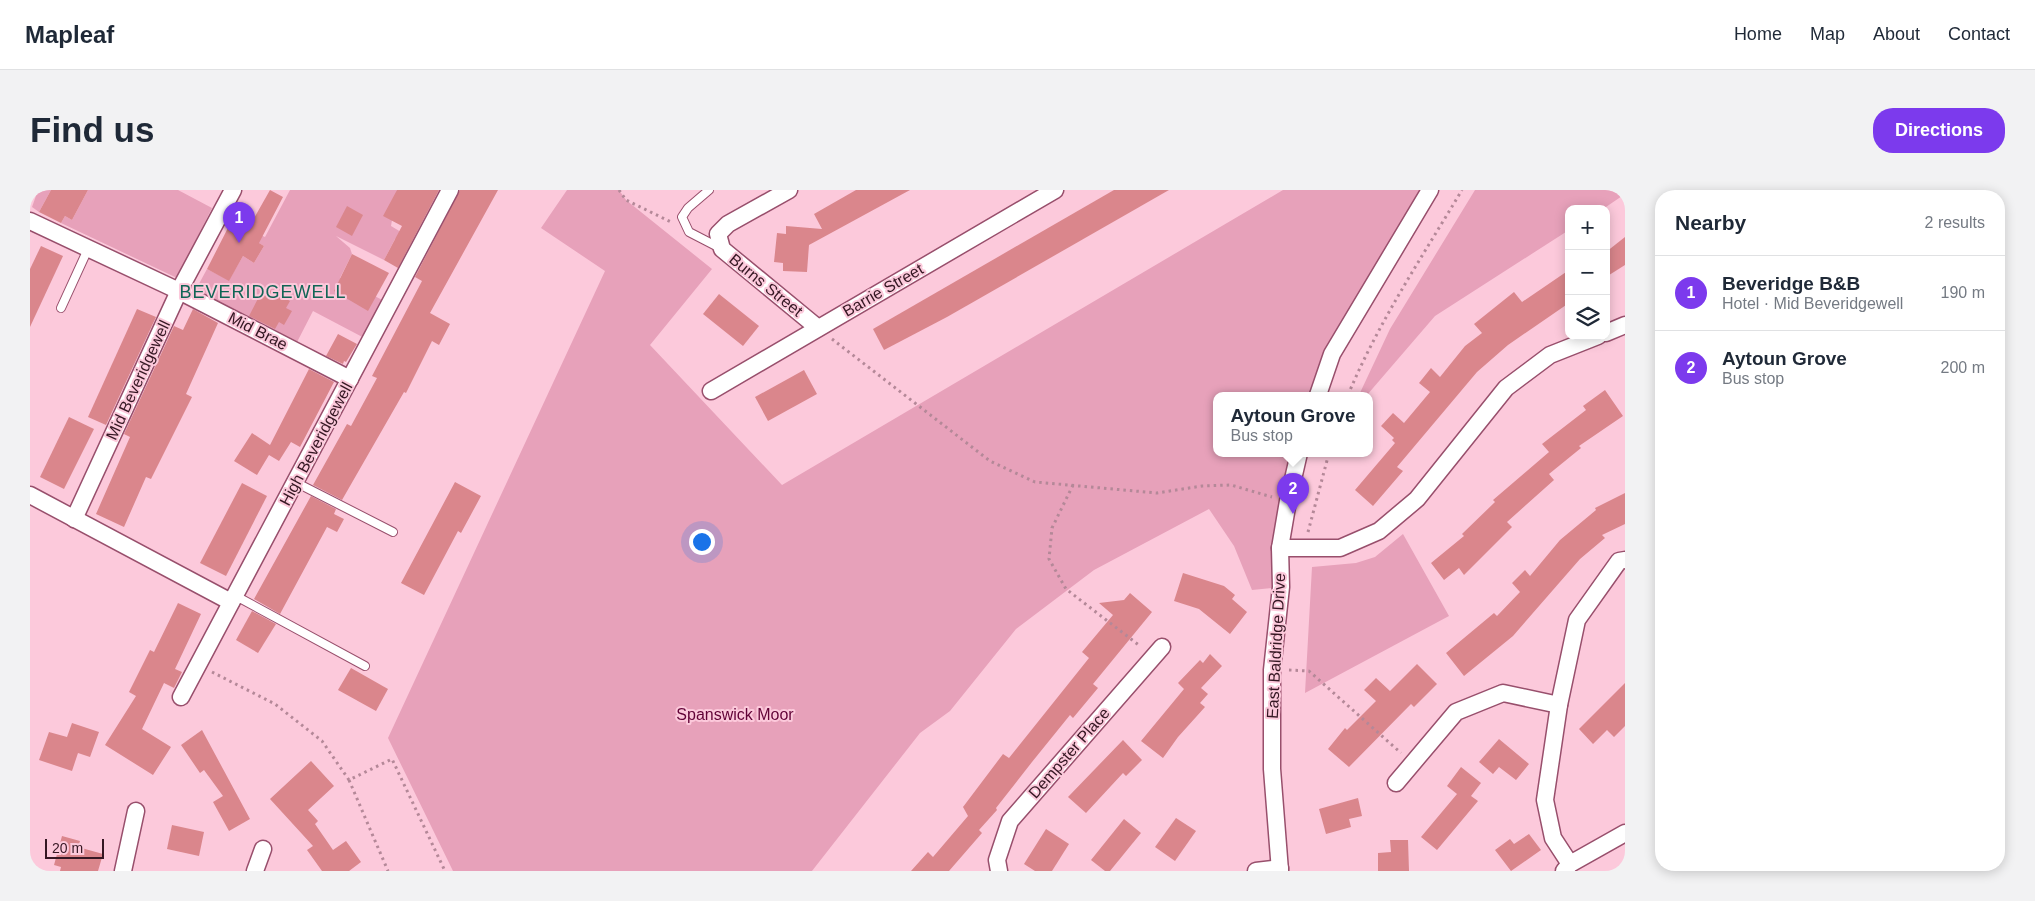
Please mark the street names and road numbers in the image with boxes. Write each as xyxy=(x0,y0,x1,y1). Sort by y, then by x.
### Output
street label: Burns Street xyxy=(726,250,806,320)
street label: Barrie Street xyxy=(840,260,927,320)
street label: Mid Brae xyxy=(226,309,290,353)
street label: Mid Beveridgewell xyxy=(103,318,173,442)
street label: High Beveridgewell xyxy=(276,380,356,508)
street label: East Baldridge Drive xyxy=(1264,573,1288,719)
street label: Dempster Place xyxy=(1025,704,1113,802)

